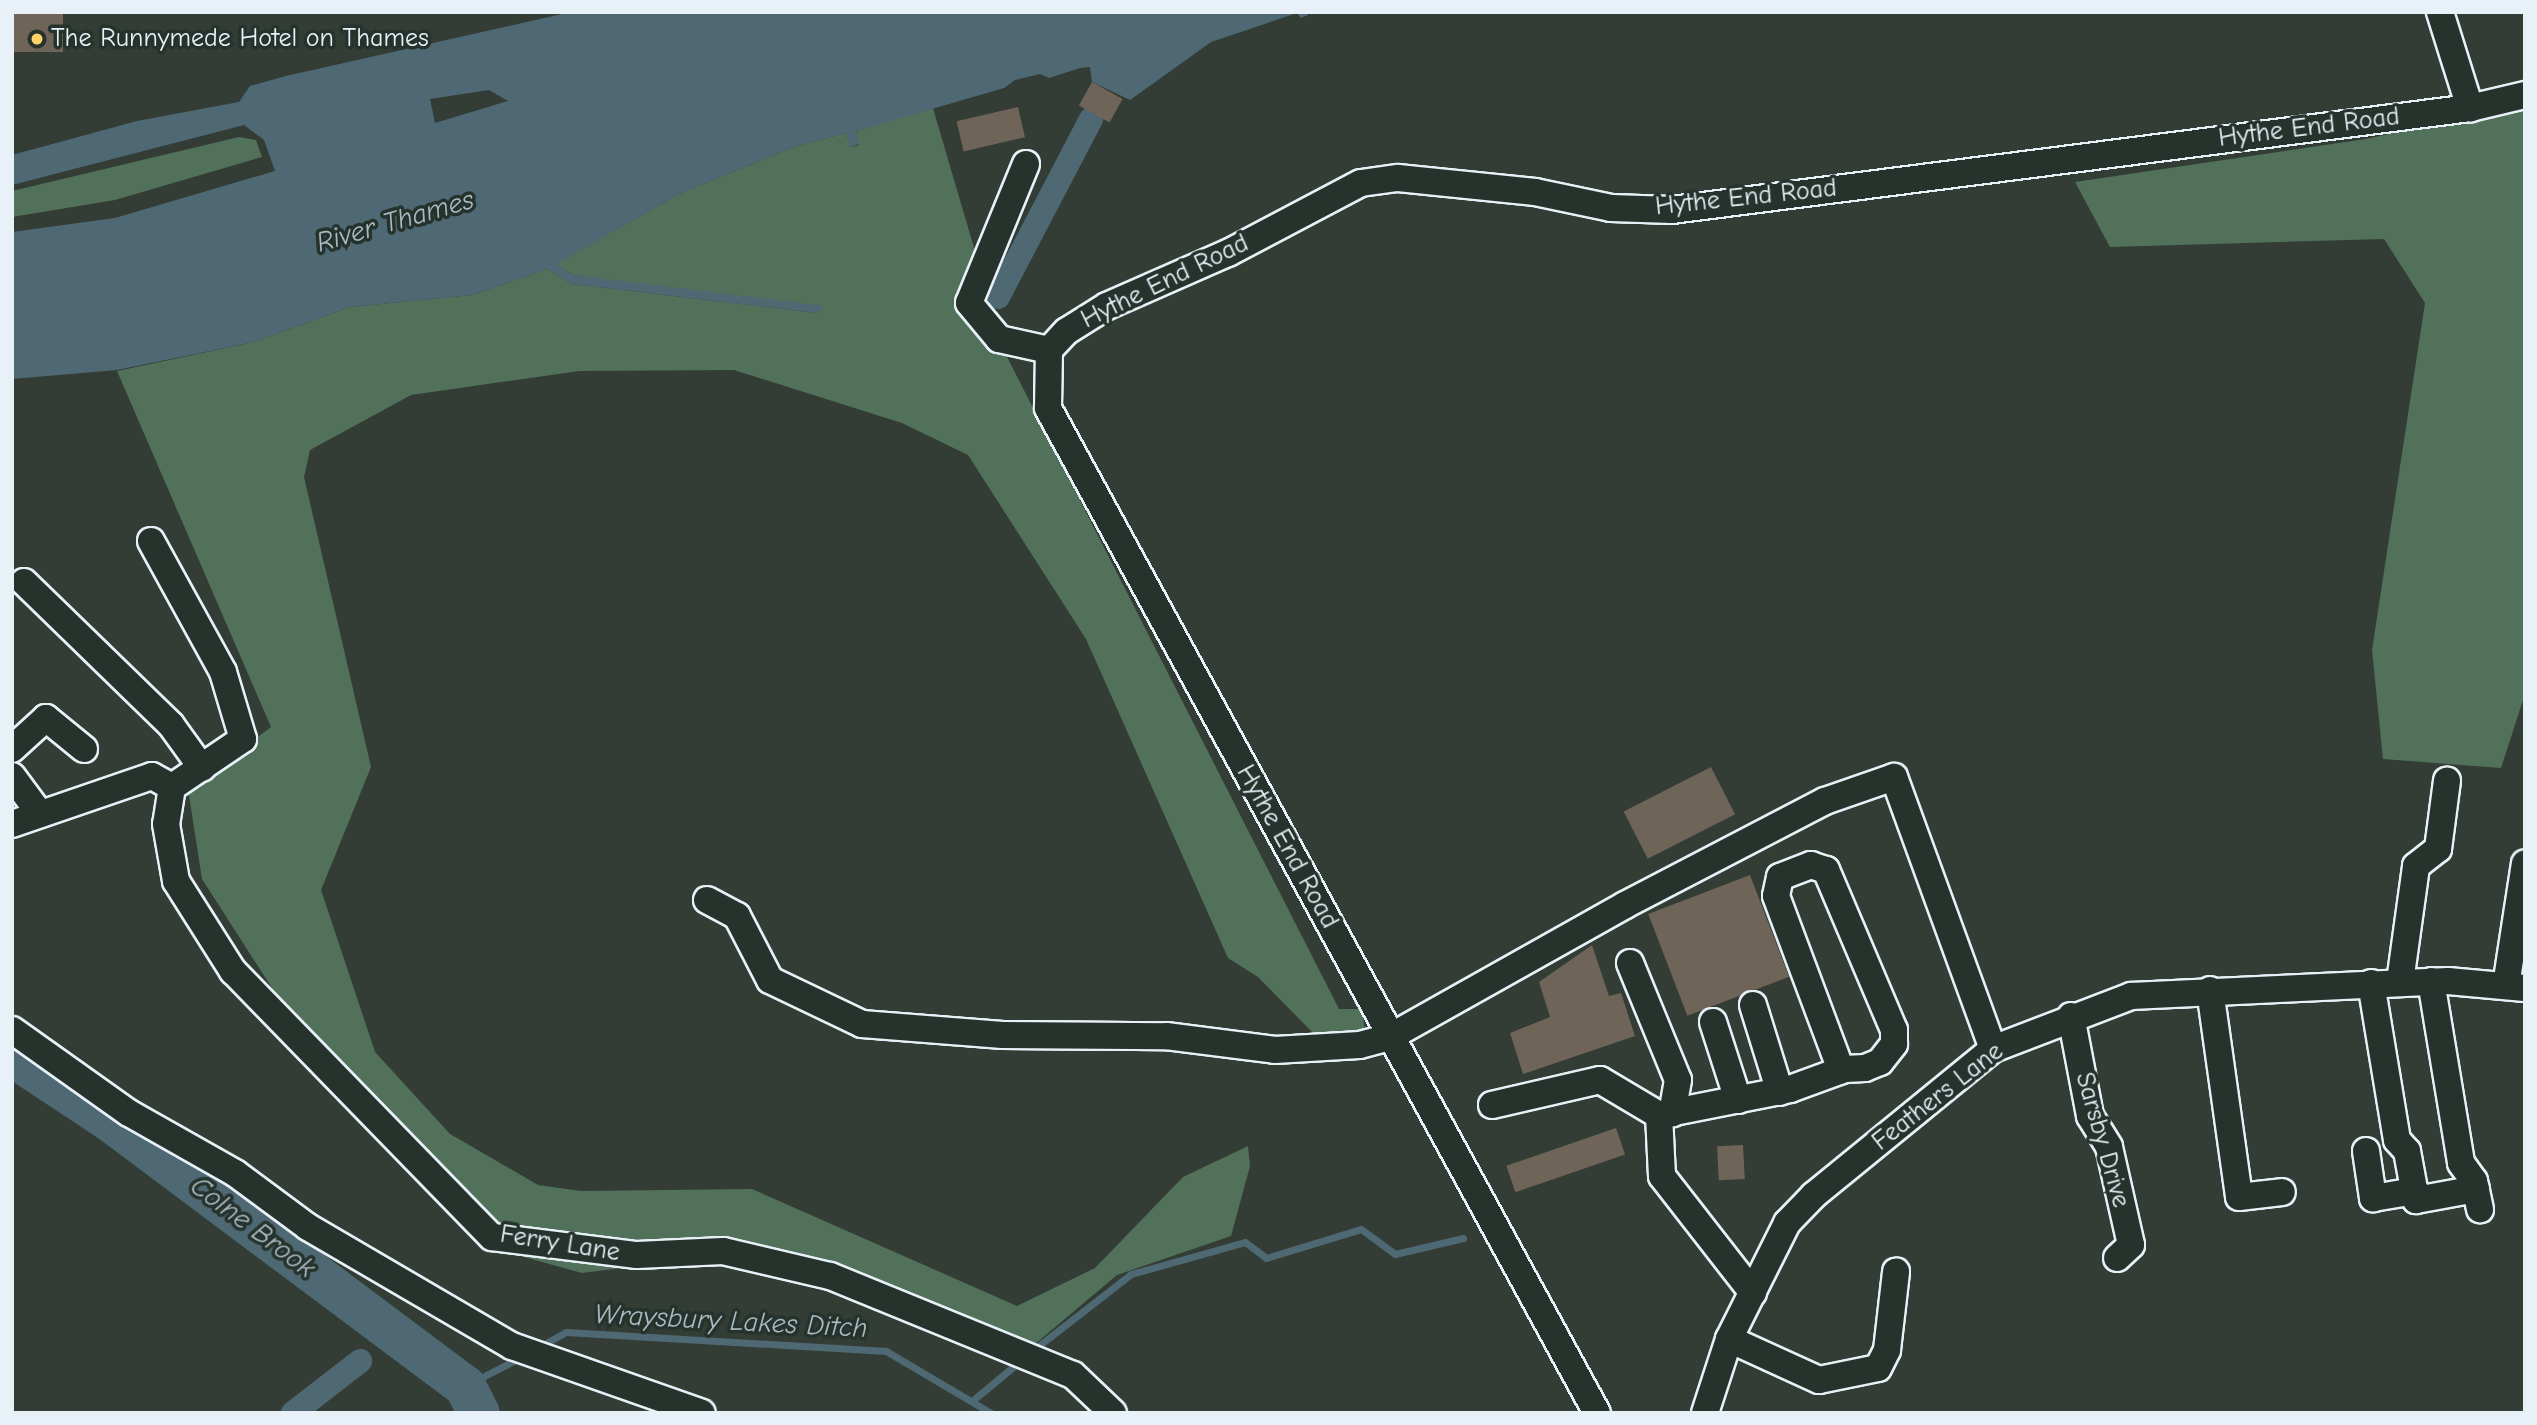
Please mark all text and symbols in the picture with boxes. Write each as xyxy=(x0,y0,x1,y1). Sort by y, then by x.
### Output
place label: The Runnymede Hotel on Thames xyxy=(51,23,429,55)
marker: The Runnymede Hotel on Thames xyxy=(29,31,45,47)
street label: Hythe End Road xyxy=(2217,101,2401,155)
street label: Hythe End Road xyxy=(1654,173,1838,223)
water label: River Thames xyxy=(312,183,478,259)
street label: Hythe End Road xyxy=(1076,228,1254,336)
street label: Hythe End Road xyxy=(1229,760,1345,934)
street label: Feathers Lane xyxy=(1866,1036,2010,1158)
street label: Sarsby Drive xyxy=(2068,1069,2136,1211)
water label: Colne Brook xyxy=(184,1169,322,1285)
street label: Ferry Lane xyxy=(498,1219,622,1269)
water label: Wraysbury Lakes Ditch xyxy=(594,1297,868,1345)

